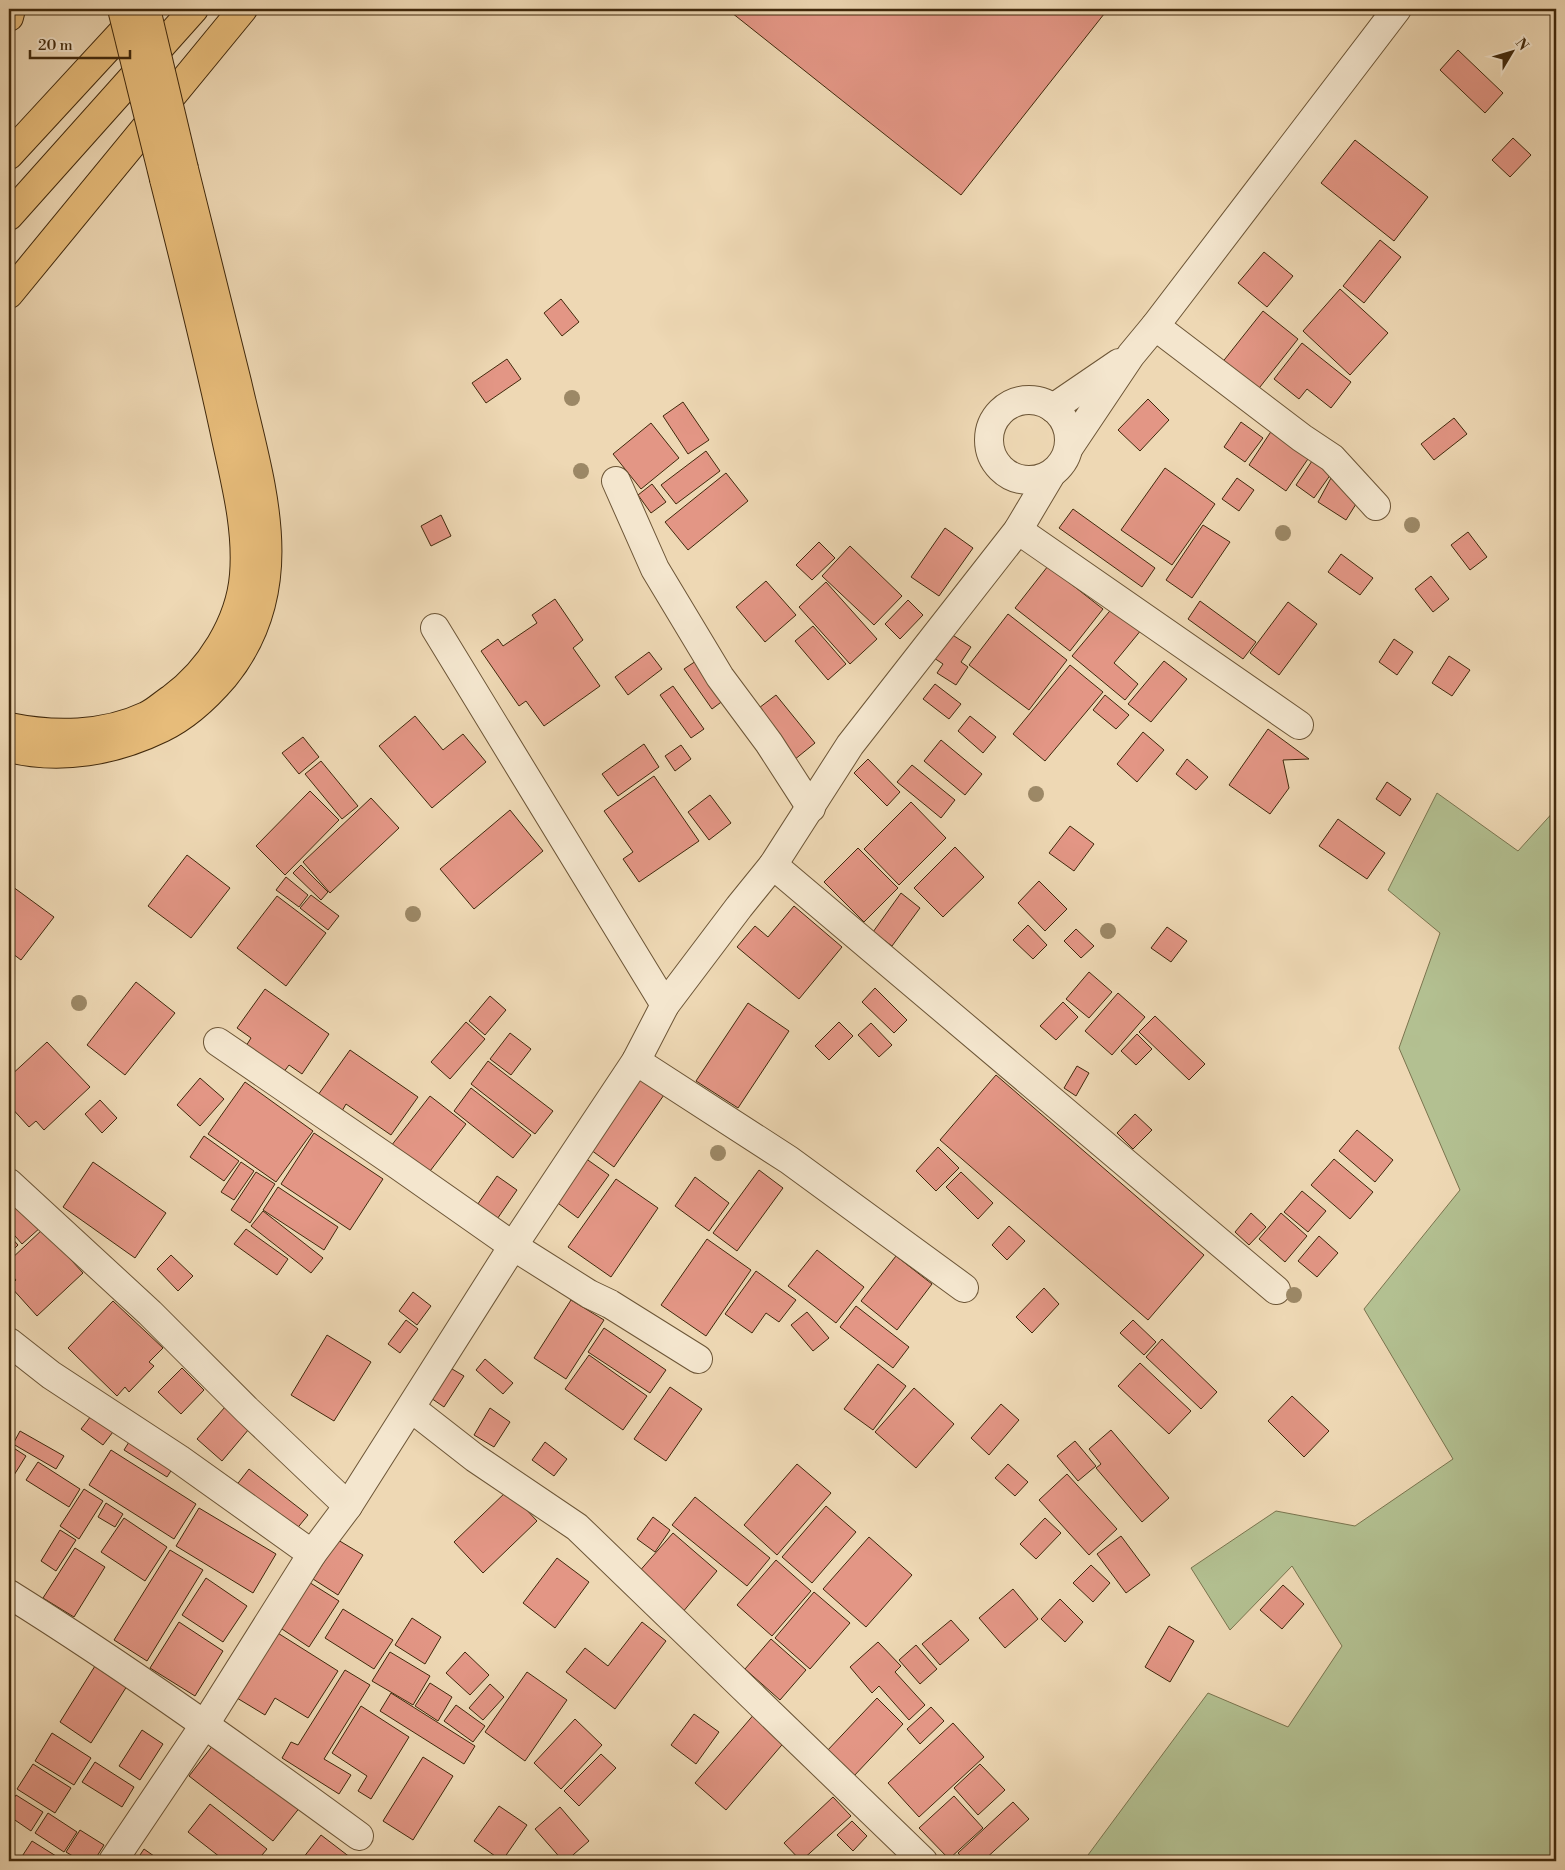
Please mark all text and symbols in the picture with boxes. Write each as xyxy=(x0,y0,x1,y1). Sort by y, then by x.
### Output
scale bar xyxy=(30,28,130,60)
north arrow xyxy=(1488,28,1538,78)
text: N xyxy=(1511,35,1532,55)
text: 20 m xyxy=(38,36,73,55)

